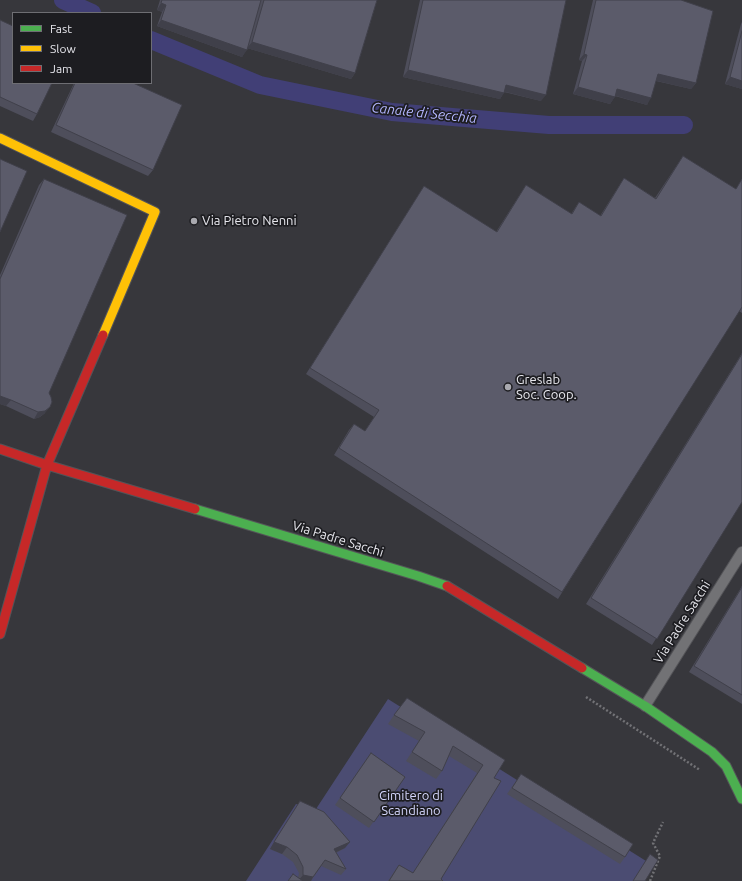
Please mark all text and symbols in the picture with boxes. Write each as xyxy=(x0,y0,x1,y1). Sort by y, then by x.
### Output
legend xyxy=(12,12,152,84)
text: Fast xyxy=(50,22,72,35)
text: Slow xyxy=(50,42,76,55)
text: Jam xyxy=(50,62,72,75)
water label: Canale di Secchia xyxy=(370,99,478,127)
place label: Via Pietro Nenni xyxy=(202,213,297,229)
marker: Via Pietro Nenni xyxy=(189,216,199,226)
place label: Greslab Soc. Coop. xyxy=(516,372,577,403)
marker: Greslab Soc. Coop. xyxy=(503,382,513,392)
street label: Via Padre Sacchi xyxy=(290,518,386,560)
street label: Via Padre Sacchi xyxy=(650,578,714,666)
park label: Cimitero di Scandiano xyxy=(379,788,443,819)

